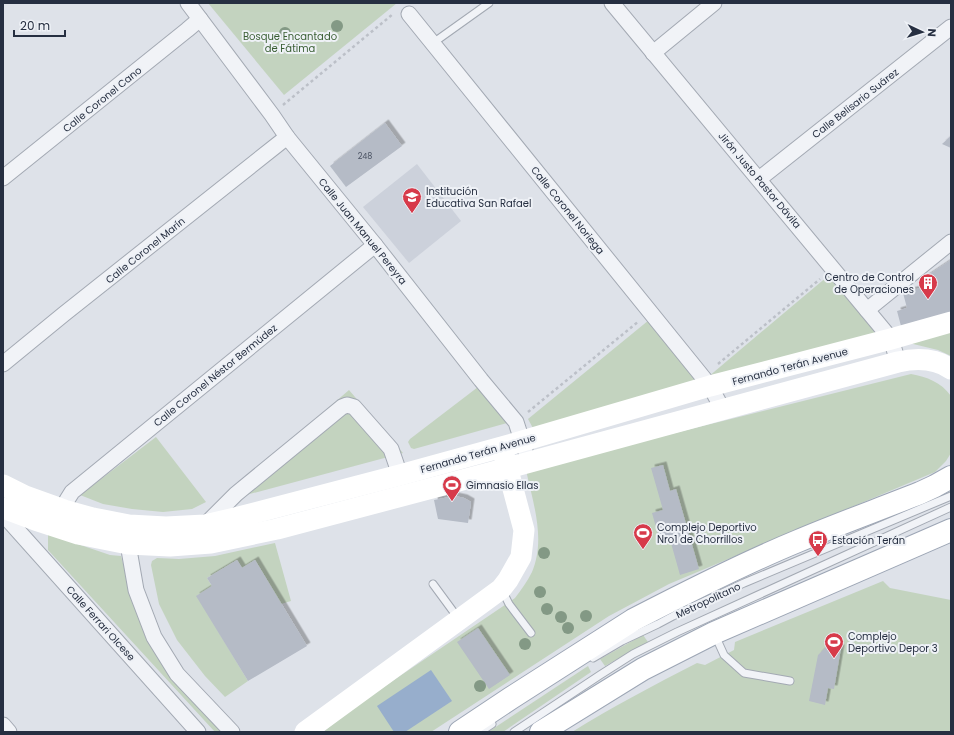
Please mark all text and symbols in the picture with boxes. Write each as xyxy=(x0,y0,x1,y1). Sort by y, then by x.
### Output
scale bar xyxy=(14,12,65,38)
north arrow xyxy=(902,12,942,52)
text: 20 m xyxy=(20,17,50,34)
text: N xyxy=(924,28,940,37)
park label: Bosque Encantado de Fátima xyxy=(243,29,337,56)
street label: Calle Coronel Cano xyxy=(60,63,145,136)
street label: Calle Belisario Suárez xyxy=(809,64,902,142)
street label: Jirón Justo Pastor Dávila xyxy=(715,129,805,232)
house number: 248 xyxy=(358,151,372,162)
street label: Calle Coronel Noriega xyxy=(527,163,608,258)
street label: Calle Juan Manuel Pereyra xyxy=(315,175,410,288)
place label: Institución Educativa San Rafael xyxy=(426,184,532,211)
school or university icon: Institución Educativa San Rafael xyxy=(401,186,423,214)
street label: Calle Coronel Marín xyxy=(102,214,188,287)
place label: Centro de Control de Operaciones xyxy=(825,270,914,297)
building icon: Centro de Control de Operaciones xyxy=(917,272,939,300)
street label: Calle Coronel Néstor Bermúdez xyxy=(150,320,281,430)
street label: Fernando Terán Avenue xyxy=(731,344,850,389)
street label: Fernando Terán Avenue xyxy=(419,430,537,477)
sports icon: Gimnasio Ellas xyxy=(441,474,463,502)
place label: Gimnasio Ellas xyxy=(466,478,538,493)
place label: Complejo Deportivo Nro1 de Chorrillos xyxy=(657,520,757,547)
sports icon: Complejo Deportivo Nro1 de Chorrillos xyxy=(632,522,654,550)
bus stop icon: Estación Terán xyxy=(807,529,829,557)
place label: Estación Terán xyxy=(832,533,905,548)
street label: Metropolitano xyxy=(673,579,743,622)
street label: Calle Ferrari Olcese xyxy=(63,582,139,664)
place label: Complejo Deportivo Depor 3 xyxy=(848,629,938,656)
sports icon: Complejo Deportivo Depor 3 xyxy=(823,631,845,659)

